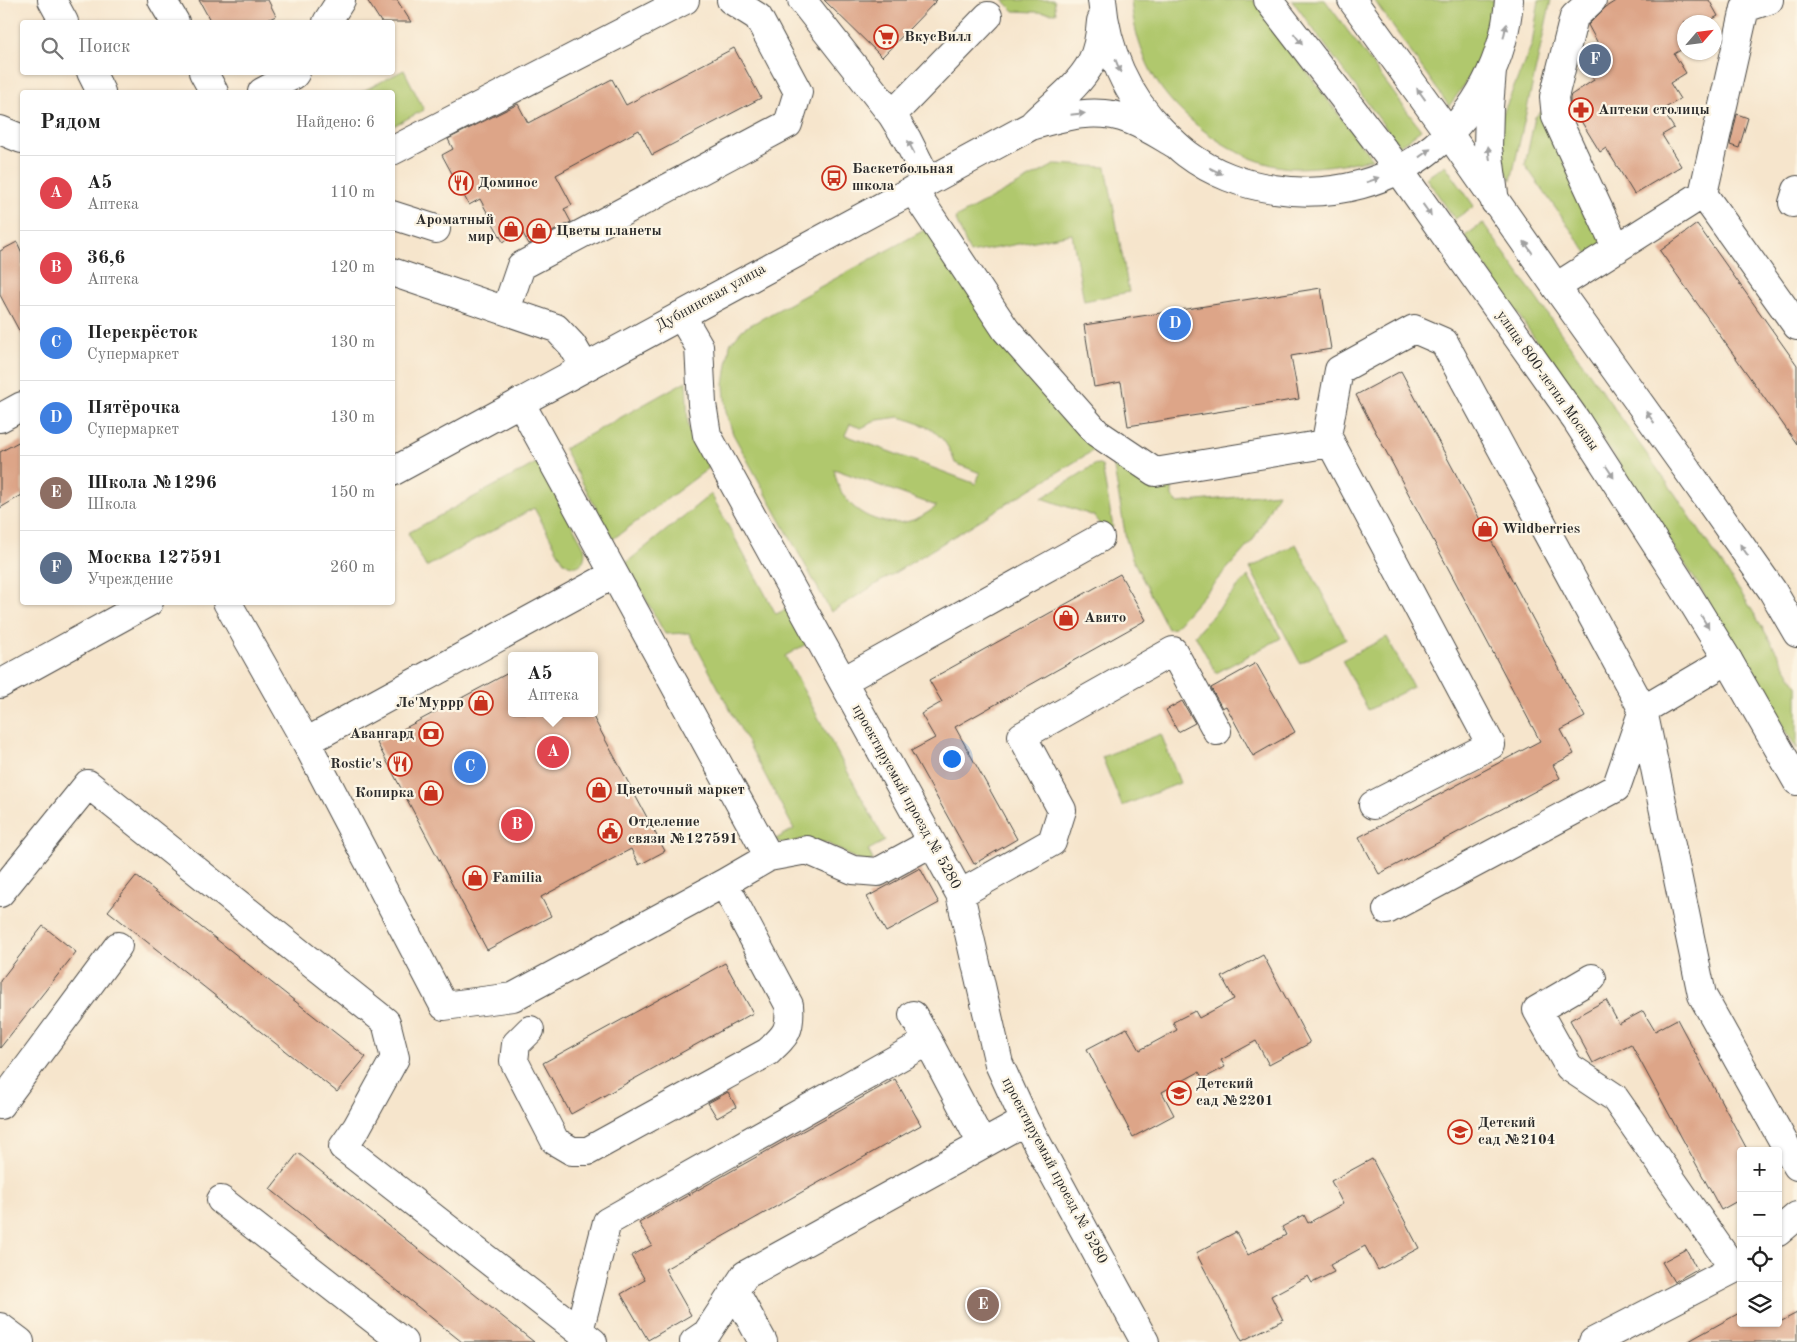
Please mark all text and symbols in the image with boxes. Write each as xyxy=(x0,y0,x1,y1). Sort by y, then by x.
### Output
north arrow xyxy=(1677,15,1722,60)
search box xyxy=(20,20,395,75)
one-way arrow xyxy=(1501,22,1509,38)
supermarket icon: ВкусВилл xyxy=(873,24,899,50)
place label: ВкусВилл xyxy=(904,30,972,45)
one-way arrow xyxy=(1293,32,1303,46)
icon: search xyxy=(38,34,66,62)
text: Поиск xyxy=(78,38,130,57)
pin: F xyxy=(1579,41,1611,79)
one-way arrow xyxy=(1115,59,1123,73)
one-way arrow xyxy=(1415,88,1426,101)
pharmacy icon: Аптеки столицы xyxy=(1568,97,1594,123)
place label: Аптеки столицы xyxy=(1598,103,1710,118)
one-way arrow xyxy=(1070,110,1086,118)
text: Рядом xyxy=(40,112,101,133)
text: Найдено: 6 xyxy=(296,115,375,131)
one-way arrow xyxy=(907,140,915,154)
one-way arrow xyxy=(1485,145,1493,161)
one-way arrow xyxy=(1418,148,1431,159)
place label: Баскетбольная школа xyxy=(852,162,954,194)
bus stop icon: Баскетбольная школа xyxy=(821,165,847,191)
one-way arrow xyxy=(1209,167,1223,175)
restaurant icon: Доминос xyxy=(448,170,474,196)
text: А5 xyxy=(87,174,112,193)
place label: Доминос xyxy=(478,176,538,191)
one-way arrow xyxy=(1366,176,1381,184)
text: A xyxy=(50,185,62,201)
text: 110 m xyxy=(330,185,375,201)
text: Аптека xyxy=(87,197,139,213)
one-way arrow xyxy=(1422,203,1433,216)
place label: Ароматный мир xyxy=(415,213,494,245)
shop icon: Ароматный мир xyxy=(498,216,524,242)
shop icon: Цветы планеты xyxy=(526,218,552,244)
place label: Цветы планеты xyxy=(556,224,662,239)
one-way arrow xyxy=(1523,240,1533,254)
text: 36,6 xyxy=(87,249,125,268)
text: B xyxy=(50,260,62,276)
text: 120 m xyxy=(330,260,375,276)
street label: Дубнинская улица xyxy=(654,261,769,334)
text: Аптека xyxy=(87,272,139,288)
pin: D xyxy=(1159,305,1191,343)
street label: улица 800-летия Москвы xyxy=(1493,308,1601,454)
text: Перекрёсток xyxy=(87,324,198,343)
text: C xyxy=(51,335,61,351)
text: 130 m xyxy=(330,335,375,351)
text: Супермаркет xyxy=(87,347,179,363)
text: Пятёрочка xyxy=(87,399,180,418)
text: D xyxy=(50,410,62,426)
text: 130 m xyxy=(330,410,375,426)
one-way arrow xyxy=(1645,411,1655,424)
text: Супермаркет xyxy=(87,422,179,438)
one-way arrow xyxy=(1605,466,1615,479)
text: Школа №1296 xyxy=(87,474,217,493)
text: E xyxy=(50,485,62,501)
text: 150 m xyxy=(330,485,375,501)
text: Школа xyxy=(87,497,137,513)
shop icon: Wildberries xyxy=(1472,516,1498,542)
place label: Wildberries xyxy=(1502,522,1580,537)
one-way arrow xyxy=(1739,543,1749,557)
text: Москва 127591 xyxy=(87,549,223,568)
text: F xyxy=(51,560,61,576)
text: 260 m xyxy=(330,560,375,576)
text: Учреждение xyxy=(87,572,173,588)
shop icon: Авито xyxy=(1053,605,1079,631)
place label: Авито xyxy=(1084,611,1126,626)
one-way arrow xyxy=(1700,615,1709,628)
popup xyxy=(508,652,598,717)
text: А5 xyxy=(527,665,552,684)
text: Аптека xyxy=(527,688,579,704)
shop icon: Ле'Муррр xyxy=(468,690,494,716)
place label: Ле'Муррр xyxy=(396,696,464,711)
street label: проектируемый проезд № 5280 xyxy=(849,702,963,892)
bank icon: Авангард xyxy=(418,721,444,747)
place label: Авангард xyxy=(350,727,414,742)
pin: A xyxy=(537,733,569,771)
your location xyxy=(939,746,965,772)
pin: C xyxy=(454,748,486,786)
restaurant icon: Rostic's xyxy=(387,751,413,777)
place label: Rostic's xyxy=(330,757,382,772)
shop icon: Цветочный маркет xyxy=(586,777,612,803)
shop icon: Копирка xyxy=(418,780,444,806)
place label: Цветочный маркет xyxy=(616,783,745,798)
place label: Копирка xyxy=(355,786,414,801)
pin: B xyxy=(501,806,533,844)
place label: Отделение связи №127591 xyxy=(628,815,738,847)
public building icon: Отделение связи №127591 xyxy=(597,818,623,844)
shop icon: Familia xyxy=(462,865,488,891)
place label: Familia xyxy=(492,871,543,886)
street label: проектируемый проезд № 5280 xyxy=(998,1075,1110,1267)
place label: Детский сад №2201 xyxy=(1196,1077,1273,1109)
school or university icon: Детский сад №2201 xyxy=(1166,1080,1192,1106)
place label: Детский сад №2104 xyxy=(1478,1116,1555,1148)
school or university icon: Детский сад №2104 xyxy=(1447,1119,1473,1145)
map controls xyxy=(1737,1147,1782,1327)
button: + xyxy=(1737,1147,1782,1192)
button: − xyxy=(1737,1192,1782,1237)
button: locate xyxy=(1737,1237,1782,1282)
button: layers xyxy=(1737,1282,1782,1327)
pin: E xyxy=(967,1286,999,1324)

